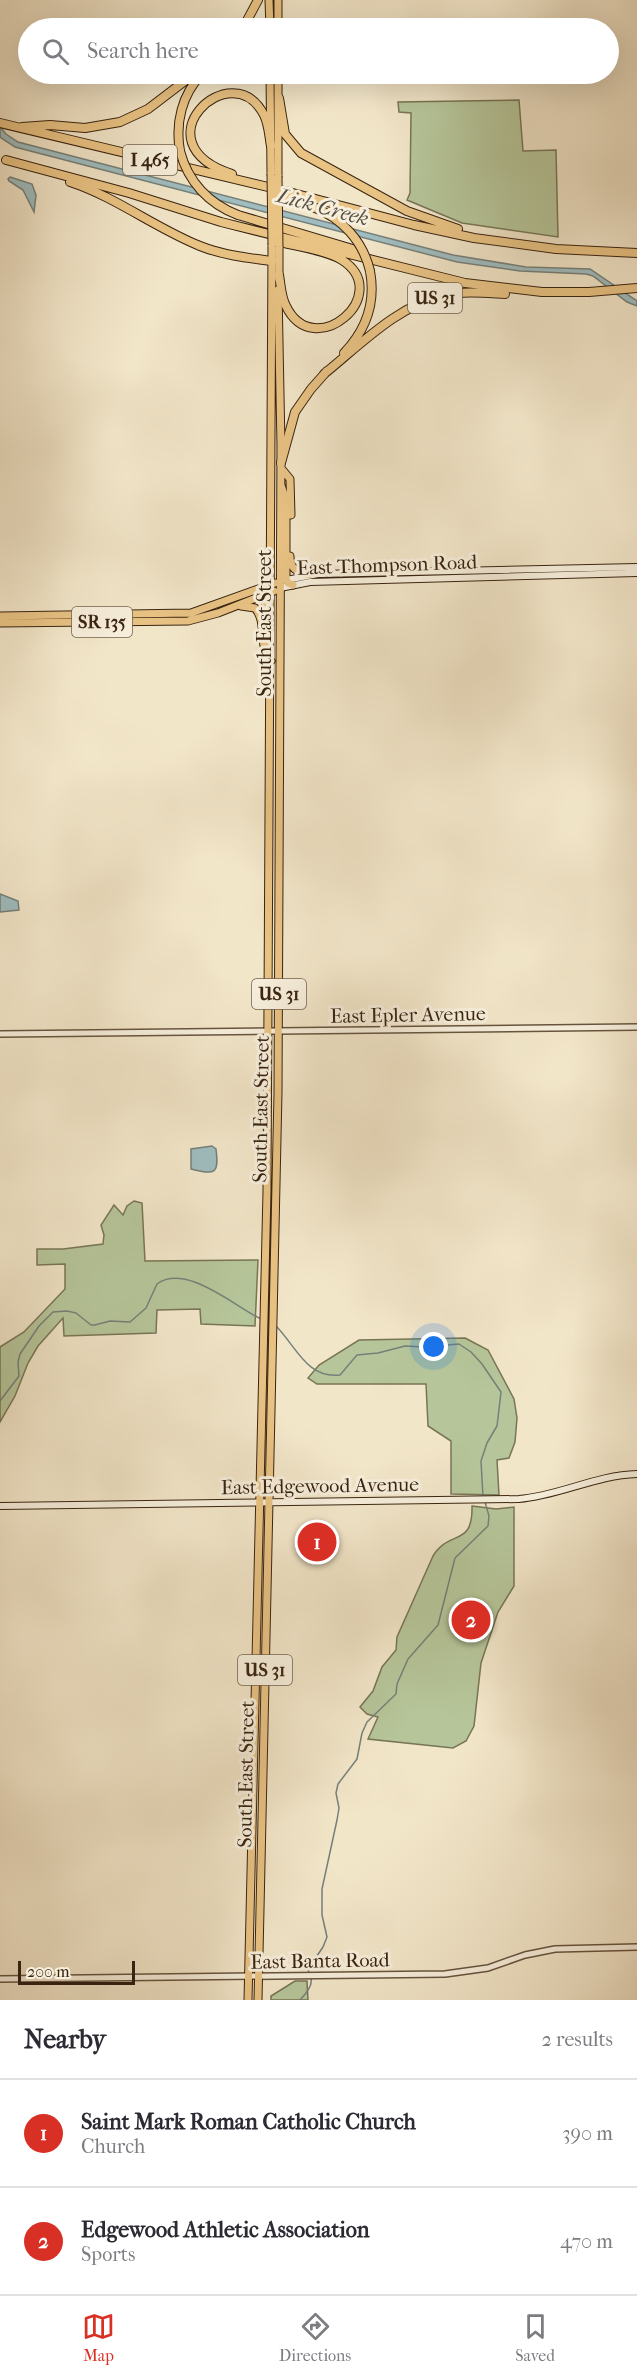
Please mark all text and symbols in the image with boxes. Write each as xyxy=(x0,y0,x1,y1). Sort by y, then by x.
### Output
search box xyxy=(18,18,619,84)
icon: search xyxy=(39,35,72,68)
text: Search here xyxy=(87,38,199,64)
road number: I 465 xyxy=(123,145,177,175)
water label: Lick Creek xyxy=(272,183,372,231)
road number: US 31 xyxy=(408,283,462,313)
street label: South East Street xyxy=(253,549,276,697)
street label: East Thompson Road xyxy=(296,550,479,580)
road number: SR 135 xyxy=(72,607,132,637)
road number: US 31 xyxy=(252,979,306,1009)
street label: East Epler Avenue xyxy=(330,1002,486,1028)
street label: South East Street xyxy=(248,1035,274,1183)
your location xyxy=(419,1332,448,1361)
street label: East Edgewood Avenue xyxy=(221,1473,419,1499)
pin: 1 xyxy=(298,1520,336,1564)
pin: 2 xyxy=(452,1598,490,1642)
road number: US 31 xyxy=(238,1655,292,1685)
street label: South East Street xyxy=(233,1700,259,1848)
street label: East Banta Road xyxy=(250,1948,391,1974)
scale bar xyxy=(18,1958,135,1986)
text: 200 m xyxy=(27,1962,70,1981)
text: Nearby xyxy=(24,2024,106,2055)
text: 2 results xyxy=(542,2028,613,2051)
text: Saint Mark Roman Catholic Church xyxy=(81,2109,416,2135)
text: 1 xyxy=(40,2122,47,2145)
text: 390 m xyxy=(562,2122,613,2145)
text: Church xyxy=(81,2135,145,2158)
text: Edgewood Athletic Association xyxy=(81,2217,369,2243)
text: 2 xyxy=(38,2230,49,2253)
text: 470 m xyxy=(560,2230,613,2253)
text: Sports xyxy=(81,2243,135,2266)
tab: Map xyxy=(82,2310,115,2365)
tab: Directions xyxy=(279,2310,351,2365)
tab: Saved xyxy=(515,2310,555,2365)

